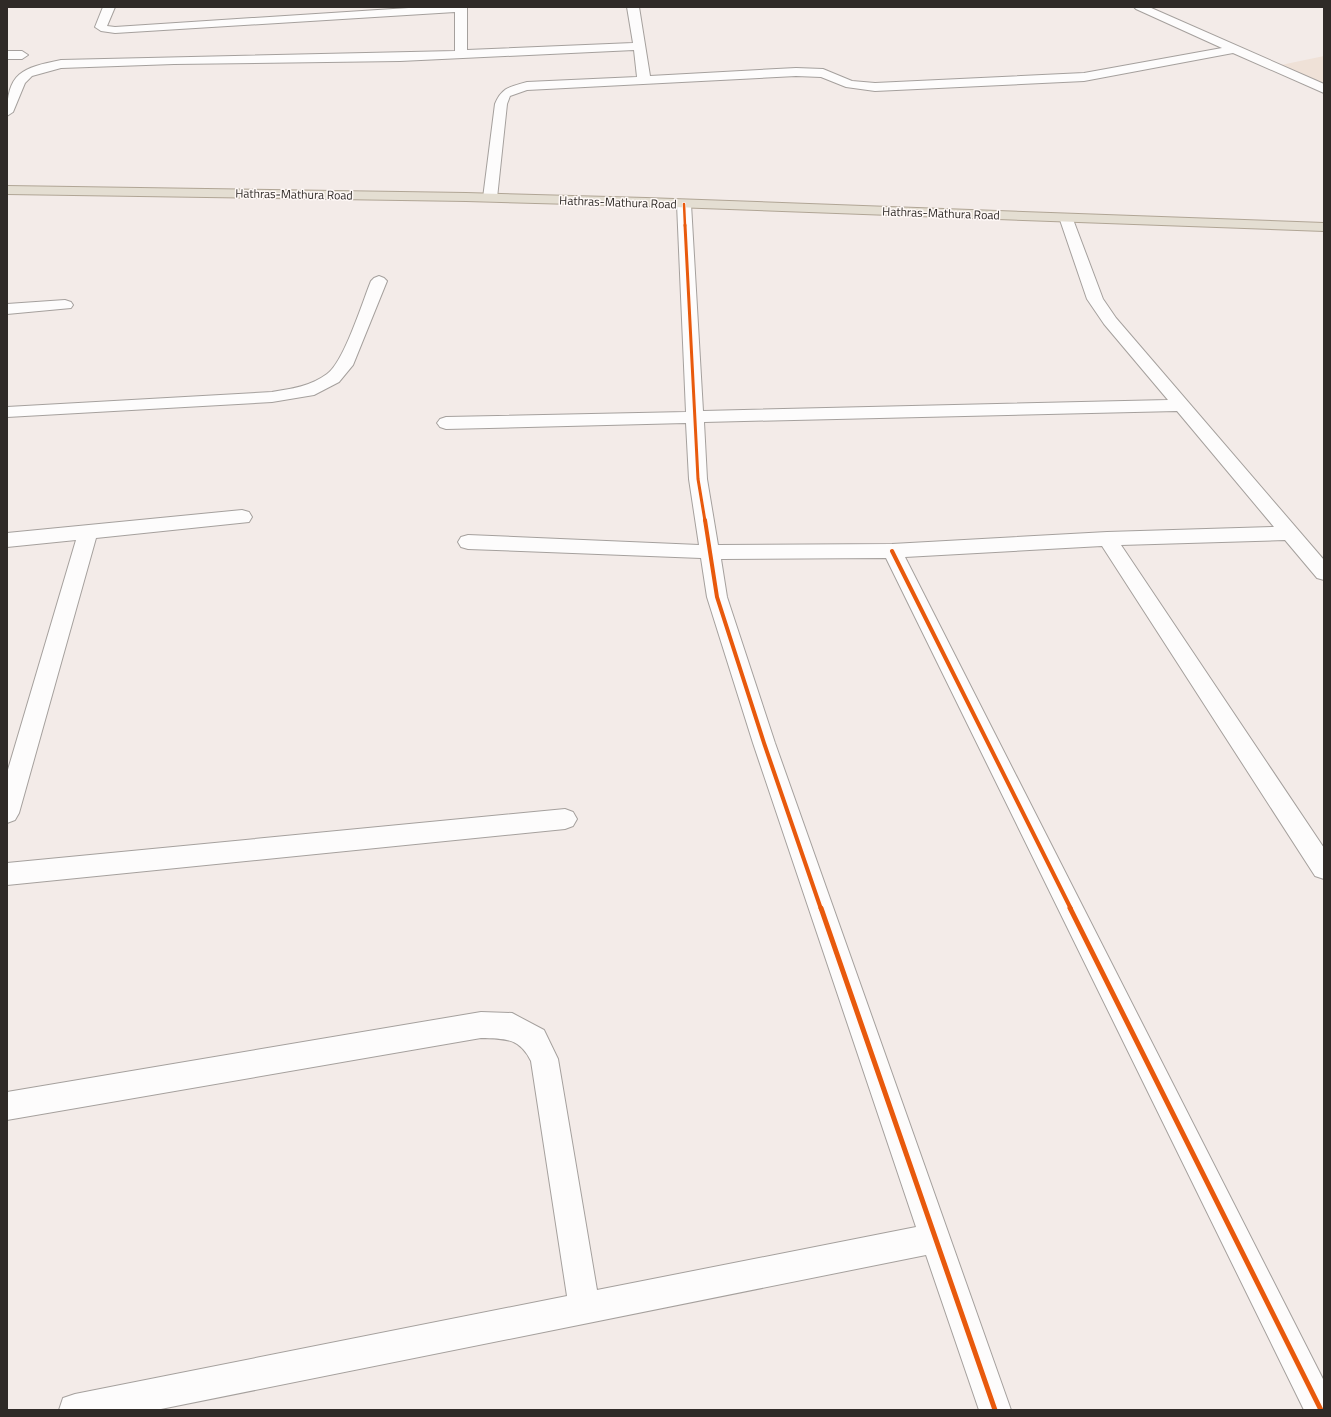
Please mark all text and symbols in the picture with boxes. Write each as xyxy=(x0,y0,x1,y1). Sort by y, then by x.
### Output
street label: Hathras-Mathura Road xyxy=(235,183,353,205)
street label: Hathras-Mathura Road xyxy=(559,190,677,214)
street label: Hathras-Mathura Road xyxy=(882,201,1000,225)

